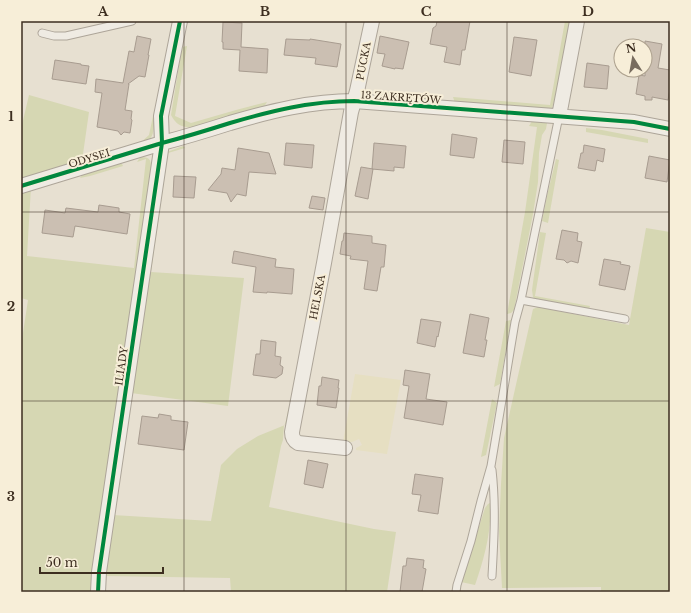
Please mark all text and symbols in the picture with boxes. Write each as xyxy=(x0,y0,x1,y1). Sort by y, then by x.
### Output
text: A xyxy=(97,3,109,20)
text: B xyxy=(260,3,270,20)
text: C xyxy=(421,3,432,20)
text: D xyxy=(582,3,594,20)
north arrow xyxy=(613,38,653,78)
street label: PUCKA xyxy=(353,40,374,81)
text: N xyxy=(625,40,638,56)
street label: 13 ZAKRĘTÓW xyxy=(360,87,442,107)
text: 1 xyxy=(8,108,14,125)
street label: ODYSEI xyxy=(67,146,112,171)
street label: HELSKA xyxy=(307,273,328,321)
text: 2 xyxy=(7,298,15,315)
street label: ILIADY xyxy=(112,345,131,386)
text: 3 xyxy=(7,488,15,505)
scale bar xyxy=(40,549,163,575)
text: 50 m xyxy=(46,555,78,570)

